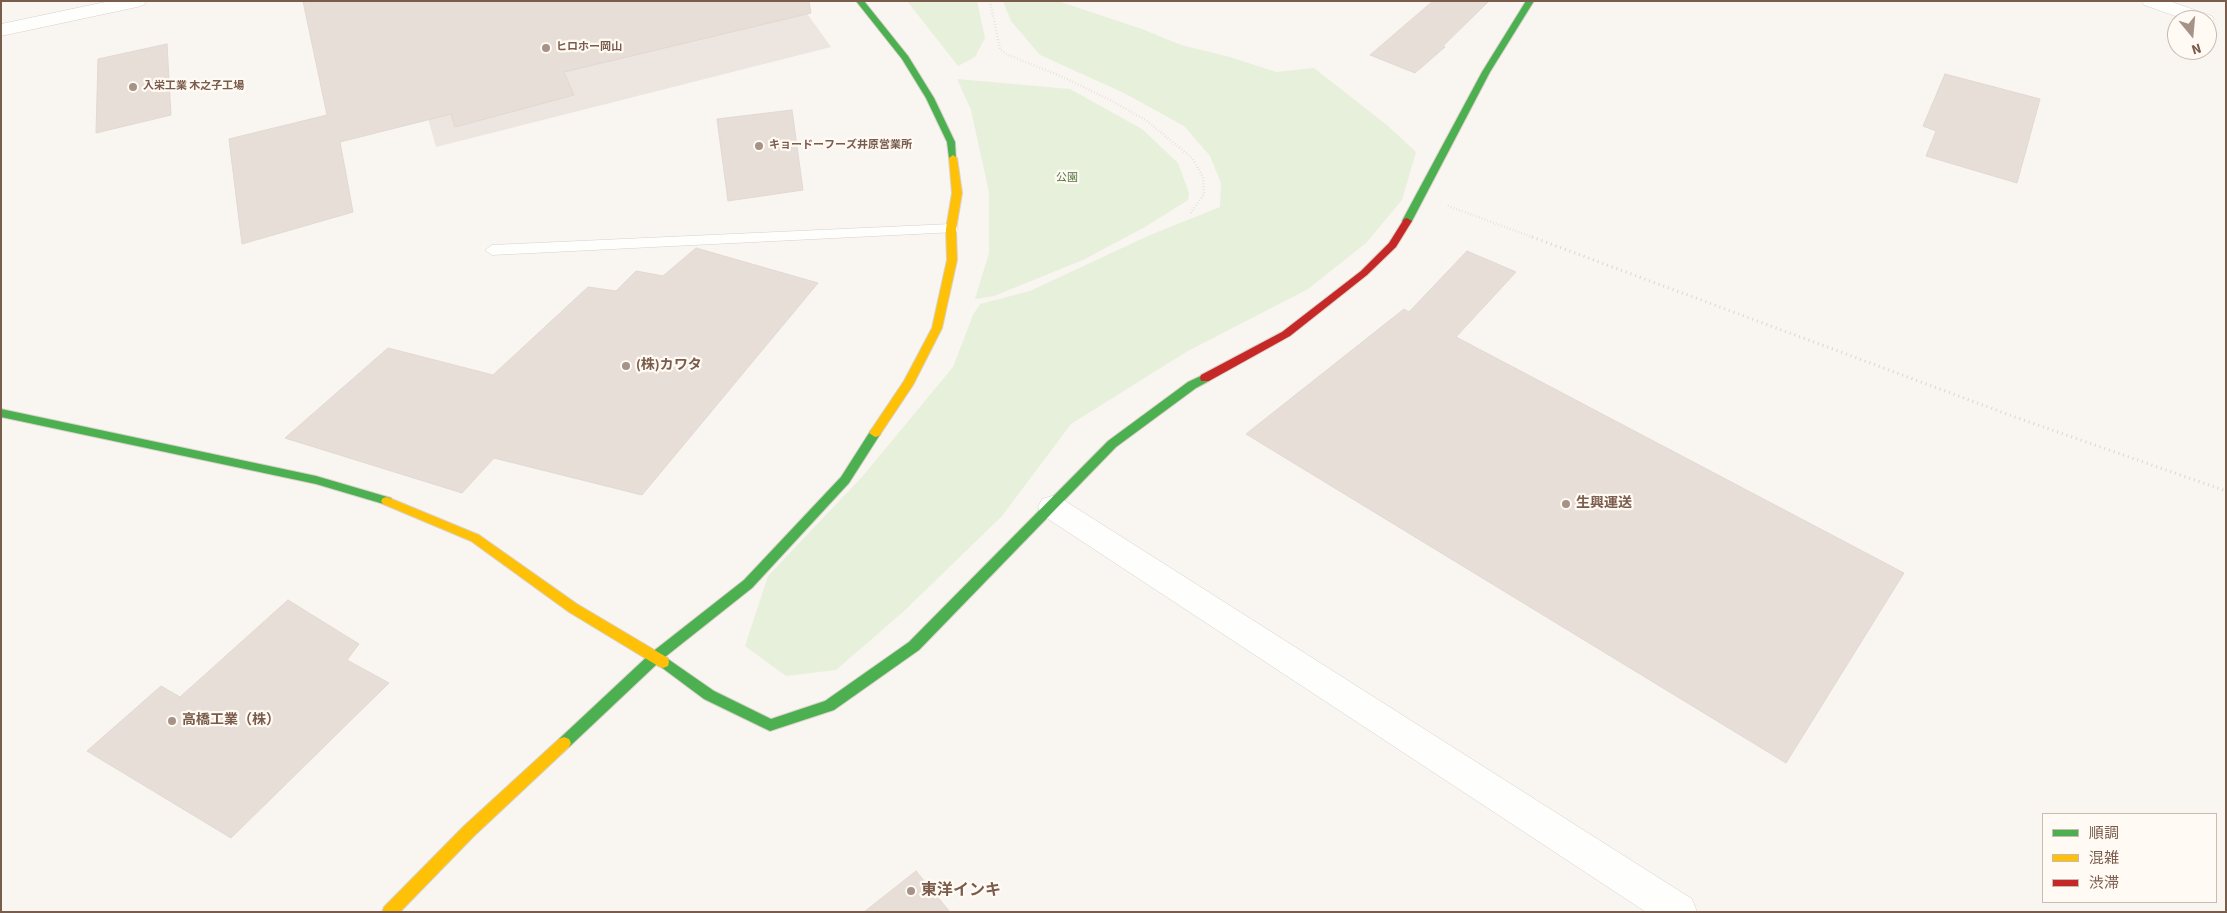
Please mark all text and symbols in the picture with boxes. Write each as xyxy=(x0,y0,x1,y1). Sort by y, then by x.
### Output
north arrow xyxy=(2167,10,2217,60)
text: N xyxy=(2189,37,2203,59)
place label: ヒロホー岡山 xyxy=(556,41,622,55)
marker: ヒロホー岡山 xyxy=(540,42,552,54)
place label: 入栄工業 木之子工場 xyxy=(143,80,244,94)
marker: 入栄工業 木之子工場 xyxy=(127,81,139,93)
place label: キョードーフーズ井原営業所 xyxy=(769,139,912,153)
marker: キョードーフーズ井原営業所 xyxy=(753,140,765,152)
park label: 公園 xyxy=(1056,172,1078,186)
place label: (株)カワタ xyxy=(636,358,702,374)
marker: (株)カワタ xyxy=(620,360,632,372)
place label: 生興運送 xyxy=(1576,496,1632,512)
marker: 生興運送 xyxy=(1560,498,1572,510)
place label: 高橋工業（株） xyxy=(182,713,280,729)
marker: 高橋工業（株） xyxy=(166,715,178,727)
legend xyxy=(2042,813,2217,903)
text: 順調 xyxy=(2089,823,2119,844)
text: 混雑 xyxy=(2089,848,2119,869)
text: 渋滞 xyxy=(2089,873,2119,894)
place label: 東洋インキ xyxy=(921,881,1001,901)
marker: 東洋インキ xyxy=(905,885,917,897)

